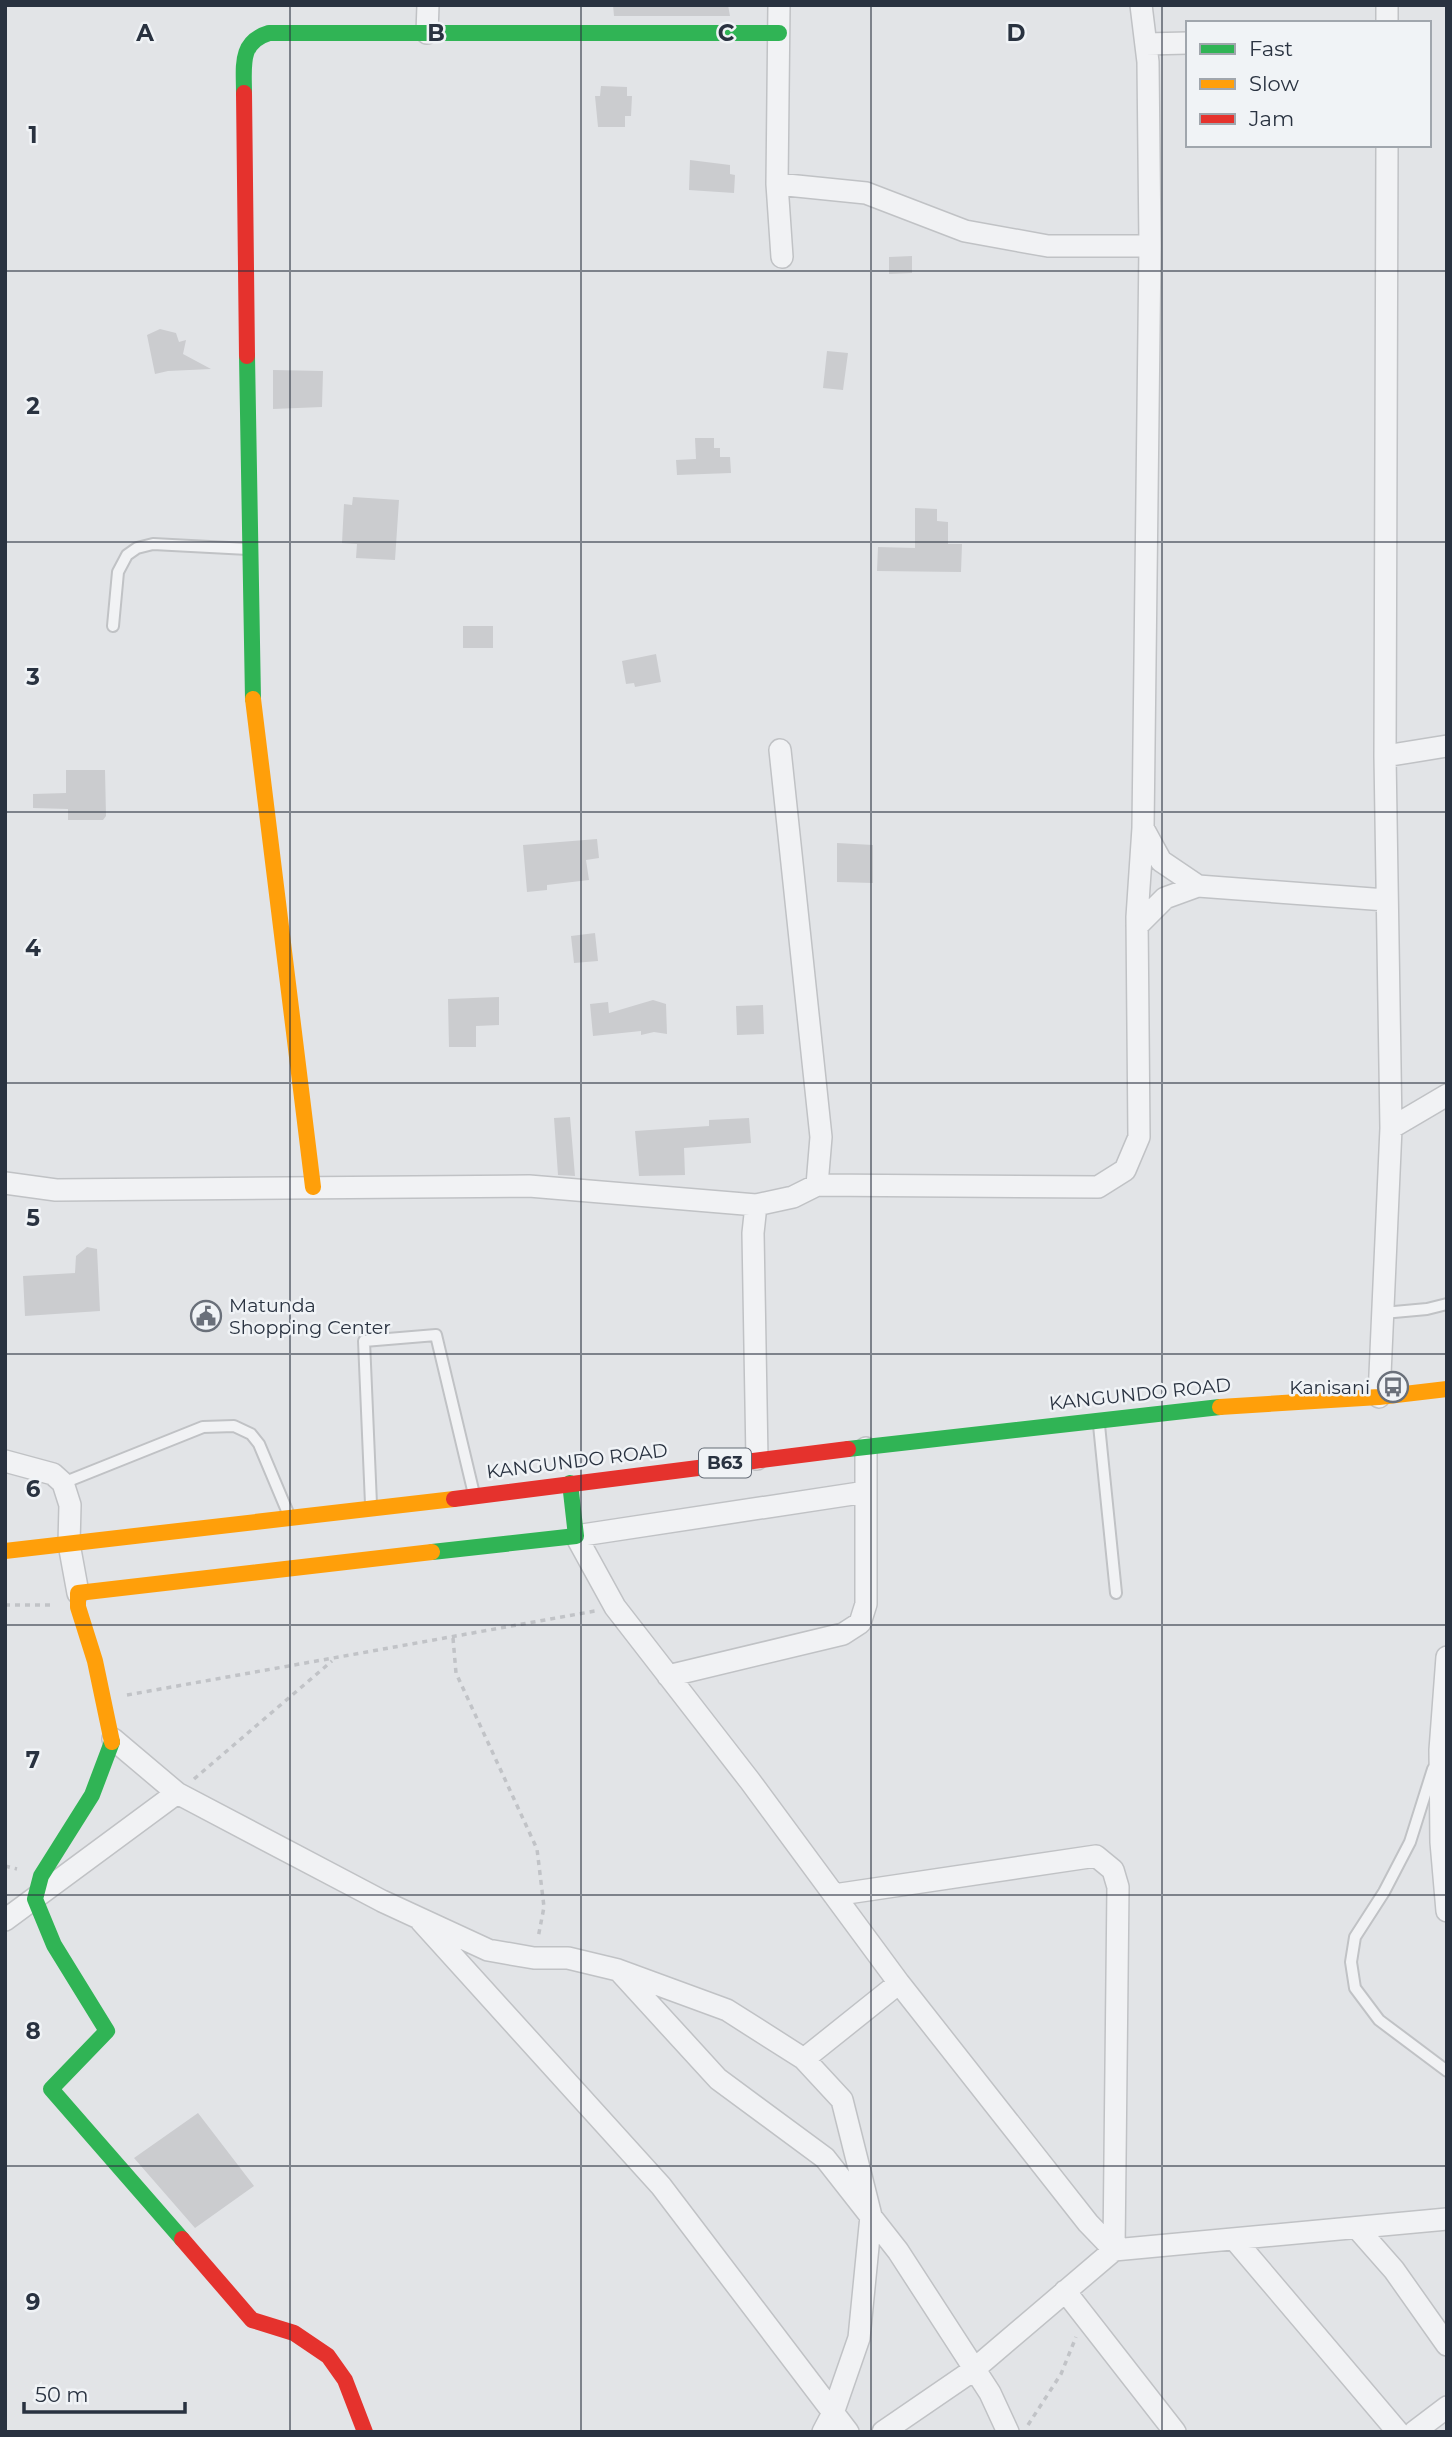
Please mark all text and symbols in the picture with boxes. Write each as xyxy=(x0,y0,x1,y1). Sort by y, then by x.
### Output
text: A xyxy=(135,19,154,47)
text: B xyxy=(427,19,445,47)
text: C xyxy=(718,19,735,47)
text: D xyxy=(1007,19,1026,47)
legend xyxy=(1186,21,1431,147)
text: Fast xyxy=(1249,36,1293,61)
text: Slow xyxy=(1249,71,1299,96)
text: Jam xyxy=(1248,106,1294,131)
text: 1 xyxy=(28,121,38,149)
text: 2 xyxy=(26,392,40,420)
text: 3 xyxy=(25,663,40,691)
text: 4 xyxy=(25,934,41,962)
text: 5 xyxy=(26,1204,40,1232)
place label: Matunda Shopping Center xyxy=(229,1294,391,1339)
public building icon: Matunda Shopping Center xyxy=(189,1299,223,1333)
bus stop icon: Kanisani xyxy=(1376,1370,1410,1404)
street label: KANGUNDO ROAD xyxy=(1048,1373,1232,1415)
place label: Kanisani xyxy=(1289,1376,1370,1399)
street label: KANGUNDO ROAD xyxy=(485,1438,669,1484)
road number: B63 xyxy=(699,1448,751,1478)
text: 6 xyxy=(26,1475,41,1503)
text: 7 xyxy=(26,1746,40,1774)
text: 8 xyxy=(25,2017,41,2045)
text: 9 xyxy=(26,2288,40,2316)
scale bar xyxy=(24,2370,186,2414)
text: 50 m xyxy=(35,2382,89,2407)

